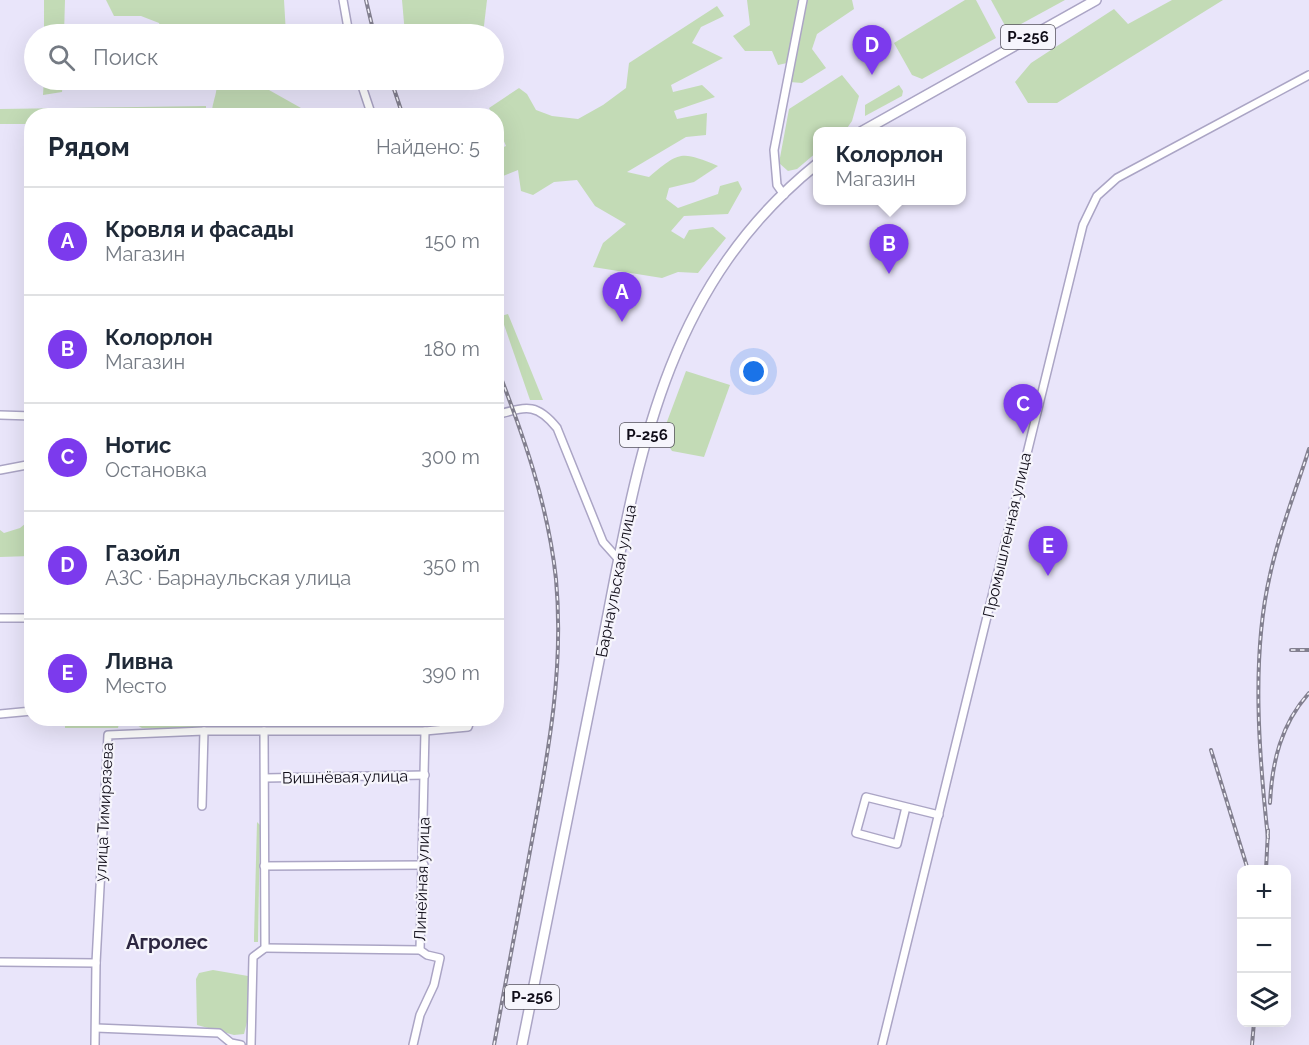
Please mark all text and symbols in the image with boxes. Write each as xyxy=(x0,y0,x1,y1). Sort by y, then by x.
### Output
search box xyxy=(24,24,504,90)
road number: Р-256 xyxy=(1001,25,1055,49)
pin: D xyxy=(852,26,892,75)
icon: search xyxy=(45,41,78,74)
text: Поиск xyxy=(93,44,158,70)
popup xyxy=(813,127,966,205)
text: Рядом xyxy=(48,132,130,162)
text: Найдено: 5 xyxy=(376,135,480,159)
text: Колорлон xyxy=(836,141,943,167)
text: Магазин xyxy=(836,167,916,191)
text: Кровля и фасады xyxy=(105,216,294,242)
pin: B xyxy=(870,224,908,274)
text: A xyxy=(61,229,74,253)
text: 150 m xyxy=(425,229,480,253)
text: Магазин xyxy=(105,242,185,266)
pin: A xyxy=(602,272,642,322)
text: Колорлон xyxy=(105,324,213,350)
text: B xyxy=(61,337,74,361)
text: 180 m xyxy=(424,337,480,361)
text: Магазин xyxy=(105,350,185,374)
your location xyxy=(739,357,768,386)
pin: C xyxy=(1004,384,1042,434)
road number: Р-256 xyxy=(620,423,674,447)
text: Нотис xyxy=(105,432,171,458)
text: C xyxy=(61,445,74,469)
text: 300 m xyxy=(421,445,480,469)
street label: Промышленная улица xyxy=(979,451,1035,619)
text: Остановка xyxy=(105,458,207,482)
street label: Барнаульская улица xyxy=(592,503,640,659)
pin: E xyxy=(1028,526,1068,576)
text: Газойл xyxy=(105,540,180,566)
text: D xyxy=(60,553,75,577)
text: 350 m xyxy=(423,553,480,577)
text: АЗС · Барнаульская улица xyxy=(105,566,351,590)
text: Ливна xyxy=(105,648,173,674)
text: E xyxy=(61,661,74,685)
text: 390 m xyxy=(422,661,480,685)
text: Место xyxy=(105,674,167,698)
street label: улица Тимирязева xyxy=(91,742,117,882)
street label: Вишнёвая улица xyxy=(282,766,408,788)
street label: Линейная улица xyxy=(410,816,434,942)
map controls xyxy=(1237,865,1291,1027)
button: + xyxy=(1237,865,1291,919)
button: − xyxy=(1237,919,1291,973)
district label: Агролес xyxy=(126,930,208,954)
button: layers xyxy=(1237,973,1291,1027)
road number: Р-256 xyxy=(505,985,559,1009)

